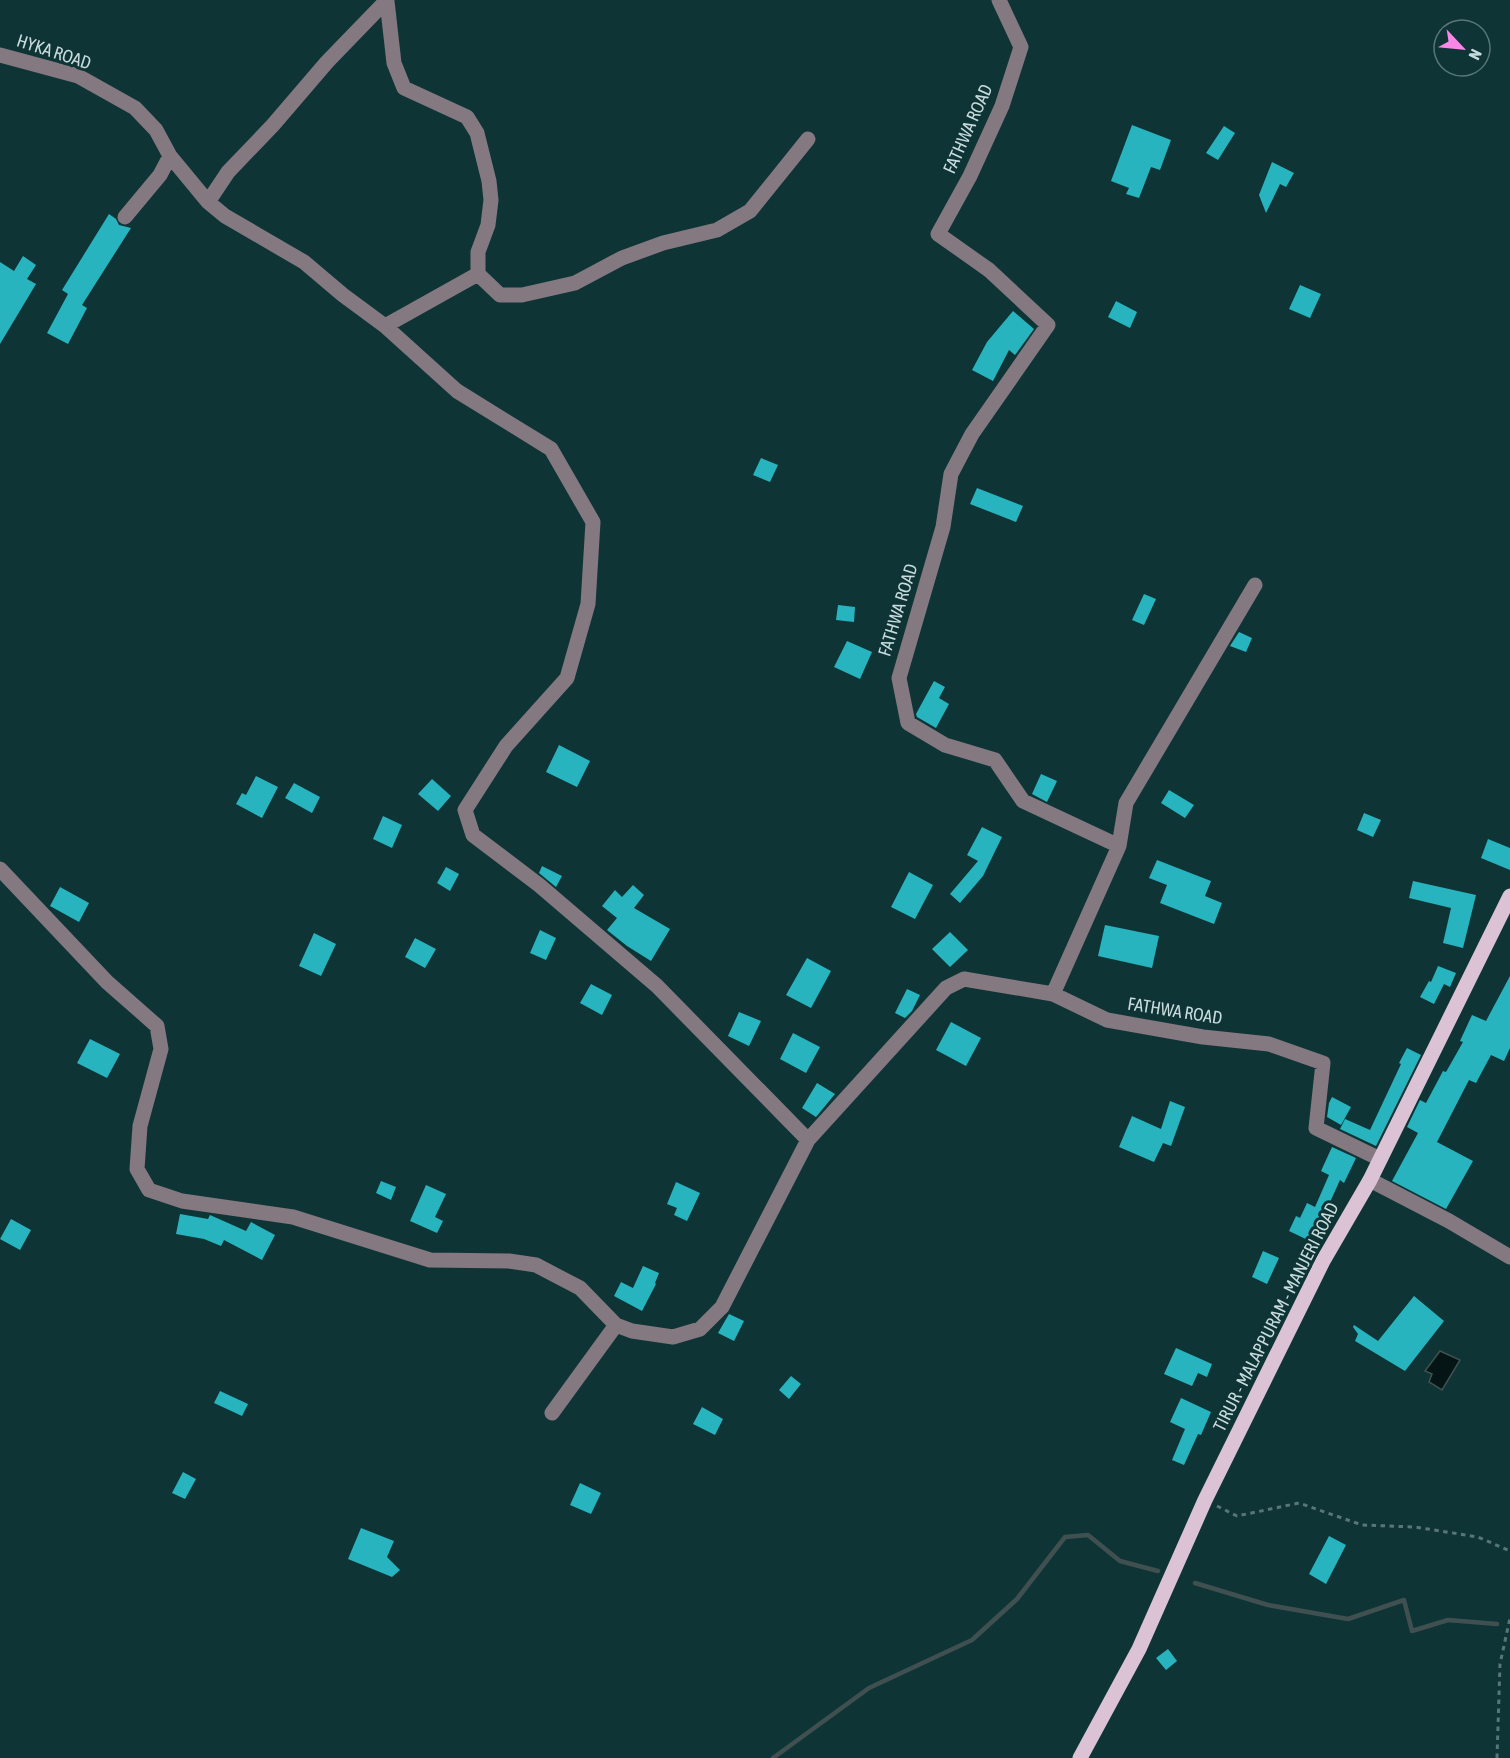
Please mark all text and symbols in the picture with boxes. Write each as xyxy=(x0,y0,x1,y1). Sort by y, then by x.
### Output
north arrow xyxy=(1432,18,1492,78)
street label: HYKA ROAD xyxy=(14,30,94,73)
text: N xyxy=(1465,46,1486,63)
street label: FATHWA ROAD xyxy=(939,81,997,177)
street label: FATHWA ROAD xyxy=(874,561,922,659)
street label: FATHWA ROAD xyxy=(1126,993,1224,1028)
street label: TIRUR - MALAPPURAM - MANJERI ROAD xyxy=(1209,1199,1343,1435)

